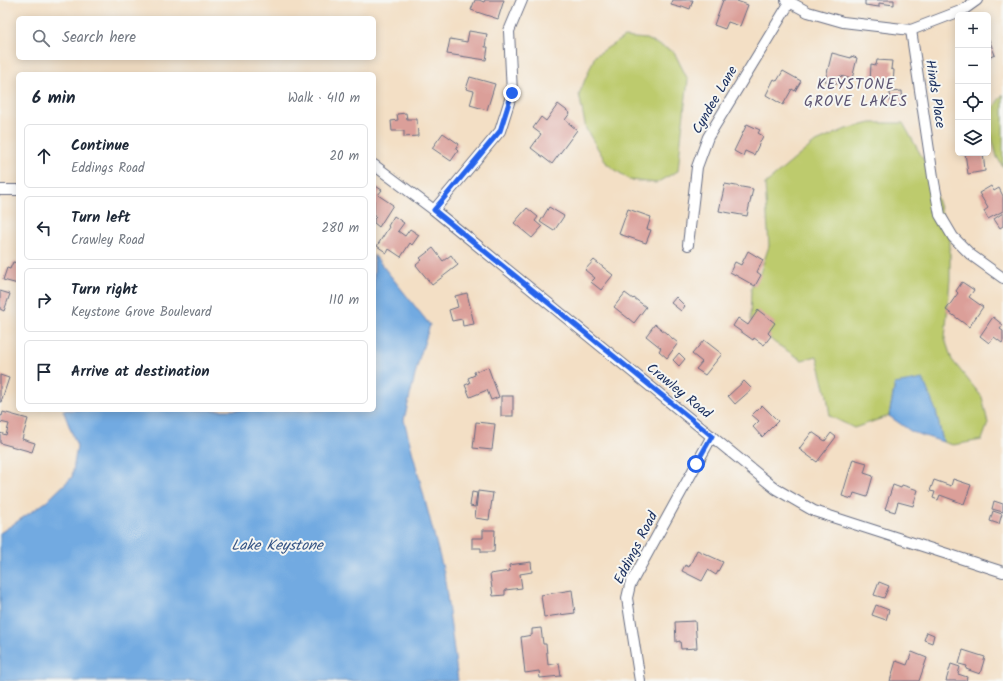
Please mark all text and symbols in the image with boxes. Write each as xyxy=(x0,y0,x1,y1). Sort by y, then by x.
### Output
map controls xyxy=(955,12,991,156)
button: + xyxy=(955,12,991,48)
search box xyxy=(16,16,376,60)
text: Search here xyxy=(62,26,136,50)
icon: search xyxy=(30,27,52,49)
button: − xyxy=(955,48,991,84)
street label: Hinds Place xyxy=(919,58,951,130)
street label: Cyndee Lane xyxy=(687,61,744,138)
district label: KEYSTONE GROVE LAKES xyxy=(804,73,908,114)
route end xyxy=(503,84,521,102)
button: locate xyxy=(955,84,991,120)
text: 6 min xyxy=(32,85,76,112)
text: Walk · 410 m xyxy=(288,88,360,109)
button: layers xyxy=(955,120,991,156)
text: Continue xyxy=(71,134,129,158)
icon: ahead xyxy=(33,145,55,167)
text: 20 m xyxy=(329,146,359,167)
text: Eddings Road xyxy=(71,158,145,179)
text: Turn left xyxy=(71,206,131,230)
icon: left xyxy=(33,217,55,239)
text: 280 m xyxy=(322,218,359,239)
text: Crawley Road xyxy=(71,230,144,251)
text: Turn right xyxy=(71,278,138,302)
icon: right xyxy=(33,289,55,311)
text: 110 m xyxy=(329,290,359,311)
text: Keystone Grove Boulevard xyxy=(71,302,212,323)
street label: Crawley Road xyxy=(641,358,717,425)
text: Arrive at destination xyxy=(71,360,210,384)
icon: arrive xyxy=(33,361,55,383)
route start xyxy=(687,455,705,473)
street label: Eddings Road xyxy=(608,507,664,588)
water label: Lake Keystone xyxy=(231,534,324,558)

